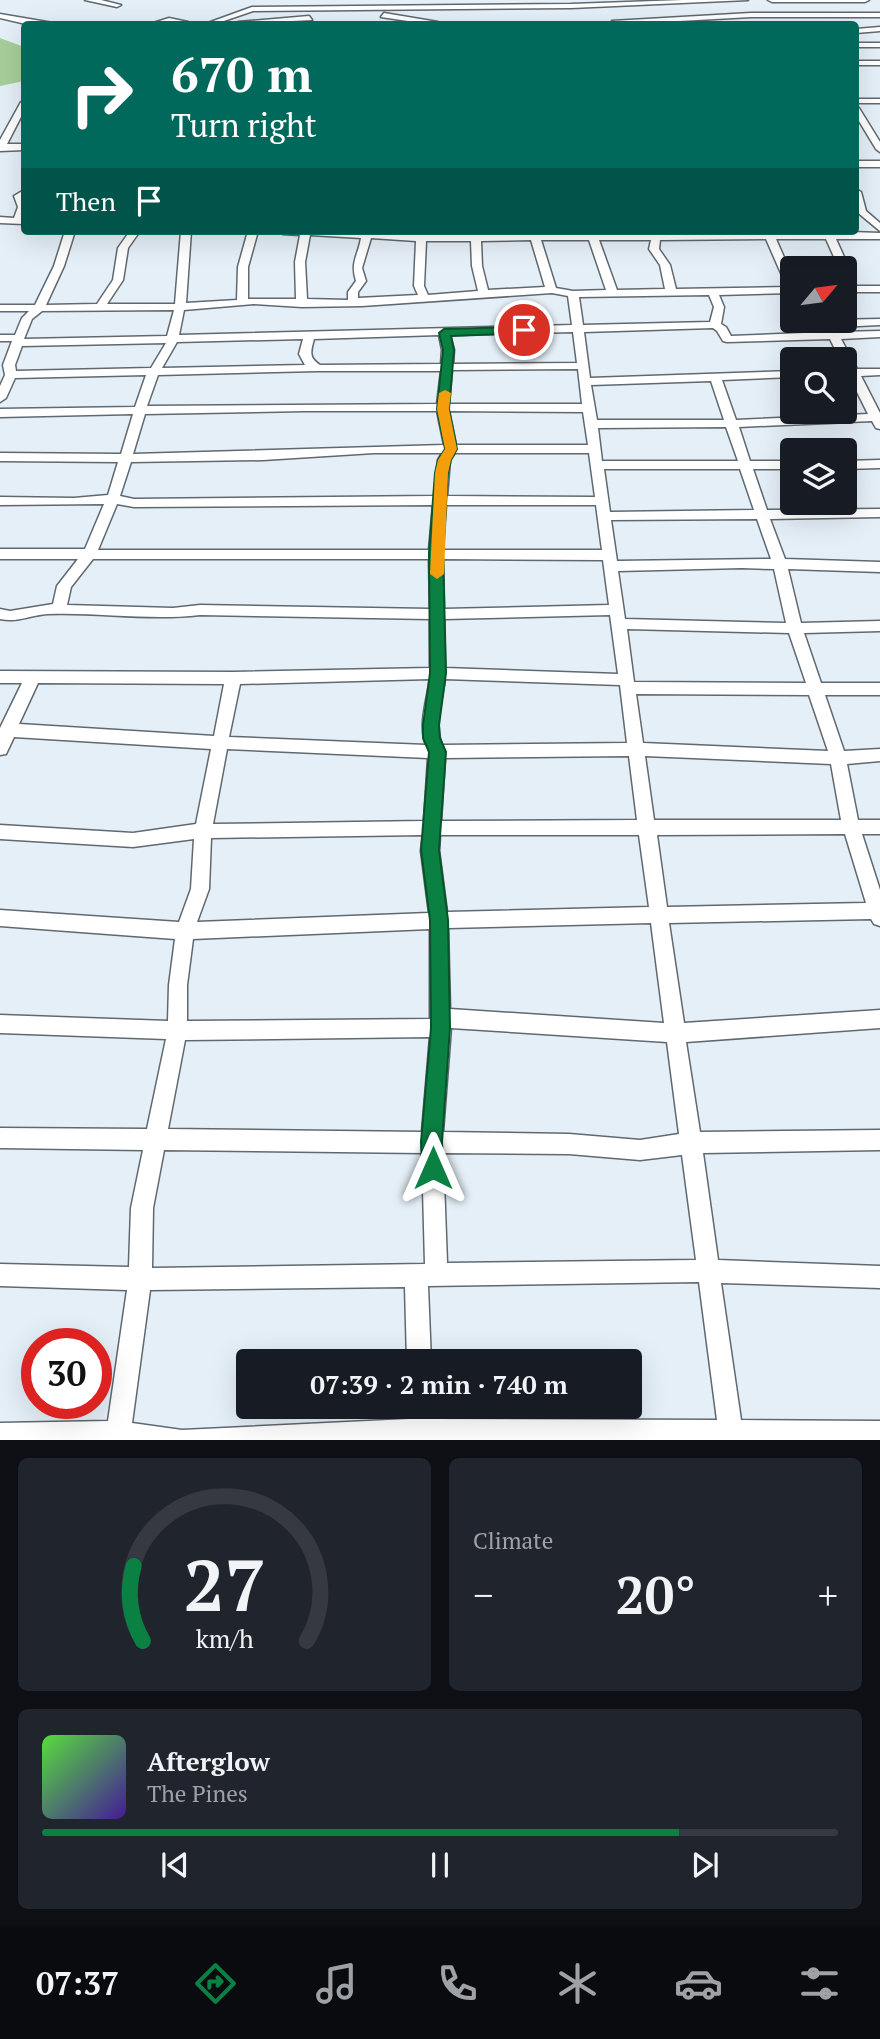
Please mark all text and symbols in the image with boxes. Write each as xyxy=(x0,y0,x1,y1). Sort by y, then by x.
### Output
text: 670 m xyxy=(171,41,313,106)
icon: right xyxy=(56,49,147,140)
text: Turn right xyxy=(171,104,317,146)
icon: arrive xyxy=(130,182,168,220)
text: Then xyxy=(56,184,116,218)
north arrow xyxy=(780,256,858,332)
map controls xyxy=(780,256,857,515)
pin xyxy=(494,300,554,360)
icon: arrive xyxy=(505,311,543,349)
button: search xyxy=(780,347,857,424)
button: layers xyxy=(780,438,857,515)
position arrow xyxy=(396,1131,470,1205)
speed limit sign: 30 xyxy=(21,1328,112,1419)
text: 07:39 · 2 min · 740 m xyxy=(310,1367,568,1401)
text: Climate xyxy=(473,1525,553,1556)
text: 27 xyxy=(183,1535,266,1632)
text: 20° xyxy=(615,1560,696,1629)
text: − xyxy=(473,1570,493,1620)
text: + xyxy=(818,1570,838,1620)
text: km/h xyxy=(196,1621,254,1654)
text: Afterglow xyxy=(147,1744,270,1778)
text: The Pines xyxy=(147,1778,248,1809)
icon: previous xyxy=(156,1846,194,1884)
icon: pause xyxy=(421,1846,459,1884)
icon: next xyxy=(686,1846,724,1884)
icon: directions xyxy=(191,1959,240,2008)
icon: music xyxy=(312,1959,361,2008)
icon: phone xyxy=(433,1959,482,2008)
icon: climate xyxy=(553,1959,602,2008)
icon: car xyxy=(674,1959,723,2008)
icon: filters xyxy=(795,1959,844,2008)
text: 07:37 xyxy=(36,1962,119,2004)

